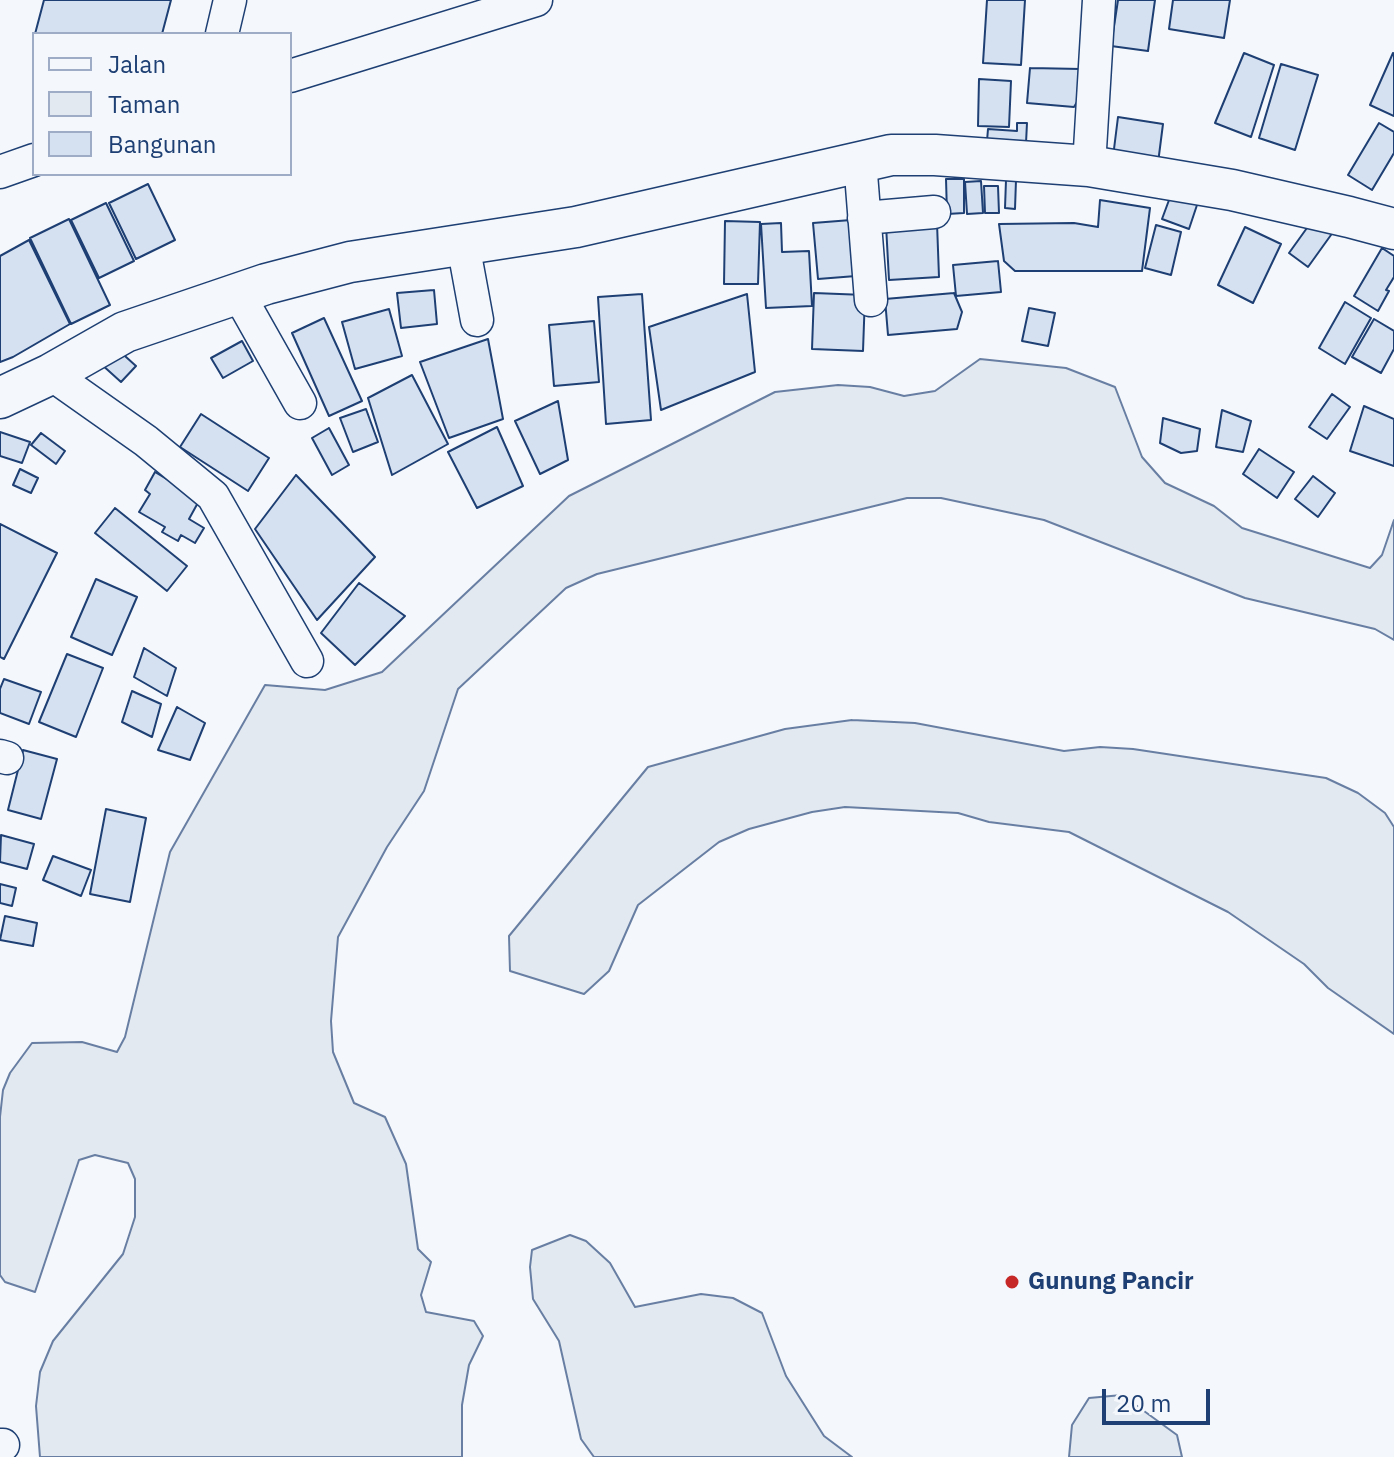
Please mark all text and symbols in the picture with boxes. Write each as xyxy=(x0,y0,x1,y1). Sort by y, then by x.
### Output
legend xyxy=(32,32,292,176)
text: Jalan xyxy=(108,48,166,80)
text: Taman xyxy=(108,88,180,120)
text: Bangunan xyxy=(108,128,216,160)
place label: Gunung Pancir xyxy=(1028,1268,1194,1296)
marker: Gunung Pancir xyxy=(1003,1273,1021,1291)
scale bar xyxy=(1106,1373,1214,1423)
text: 20 m xyxy=(1116,1387,1171,1419)

